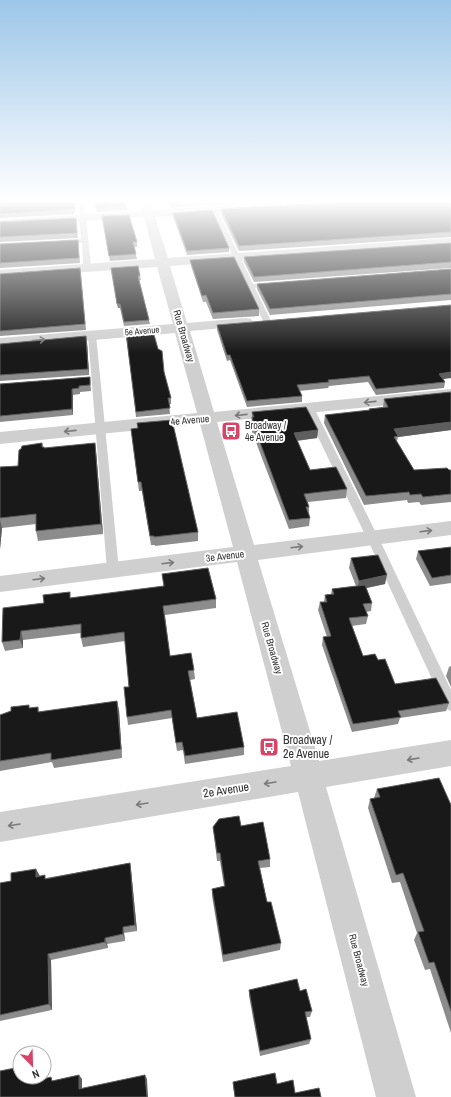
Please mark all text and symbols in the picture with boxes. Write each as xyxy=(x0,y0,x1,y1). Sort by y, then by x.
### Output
street label: Rue Broadway xyxy=(170,308,198,365)
street label: 5e Avenue xyxy=(124,324,160,338)
one-way arrow xyxy=(32,336,45,343)
one-way arrow xyxy=(364,398,377,405)
one-way arrow xyxy=(235,411,248,418)
street label: 4e Avenue xyxy=(170,412,210,428)
place label: Broadway / 4e Avenue xyxy=(245,419,287,444)
bus stop icon: Broadway / 4e Avenue xyxy=(220,420,242,442)
one-way arrow xyxy=(64,427,77,435)
one-way arrow xyxy=(419,527,432,535)
one-way arrow xyxy=(290,543,303,551)
street label: 3e Avenue xyxy=(205,547,245,565)
one-way arrow xyxy=(161,559,174,567)
one-way arrow xyxy=(32,576,45,583)
street label: Rue Broadway xyxy=(258,620,286,677)
place label: Broadway / 2e Avenue xyxy=(283,732,332,762)
bus stop icon: Broadway / 2e Avenue xyxy=(258,736,280,758)
one-way arrow xyxy=(406,756,419,764)
street label: 2e Avenue xyxy=(202,778,250,802)
one-way arrow xyxy=(264,779,277,787)
one-way arrow xyxy=(136,800,149,808)
one-way arrow xyxy=(8,821,21,829)
street label: Rue Broadway xyxy=(346,932,372,989)
north arrow xyxy=(12,1045,52,1085)
text: N xyxy=(30,1066,42,1082)

